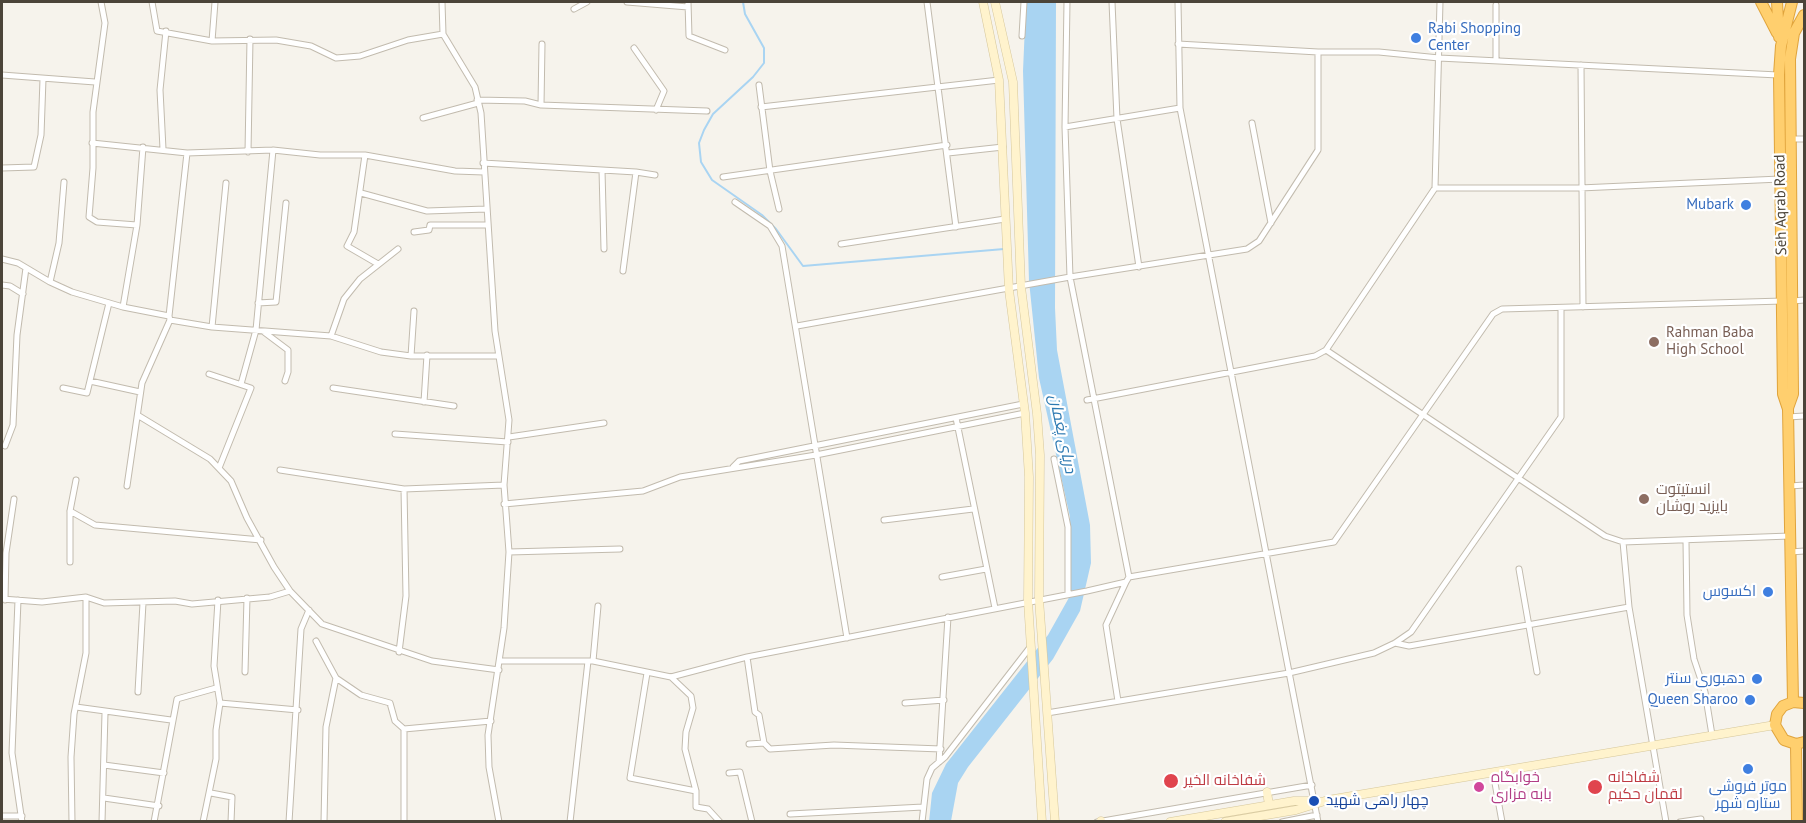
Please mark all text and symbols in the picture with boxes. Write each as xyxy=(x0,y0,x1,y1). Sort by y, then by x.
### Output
place label: Rabi Shopping Center xyxy=(1428,20,1521,55)
marker: Rabi Shopping Center xyxy=(1409,31,1423,45)
street label: Seh Aqrab Road xyxy=(1771,154,1791,256)
place label: Mubark xyxy=(1686,196,1734,214)
marker: Mubark xyxy=(1739,198,1753,212)
place label: Rahman Baba High School xyxy=(1666,324,1754,359)
marker: Rahman Baba High School xyxy=(1647,335,1661,349)
water label: دریای پغمان xyxy=(1044,393,1080,475)
place label: انستیتوت بایزید روشان xyxy=(1656,481,1728,516)
marker: انستیتوت بایزید روشان xyxy=(1637,492,1651,506)
place label: اکسوس xyxy=(1703,583,1756,601)
marker: اکسوس xyxy=(1761,585,1775,599)
place label: دهبوری سنتر xyxy=(1666,670,1745,688)
marker: دهبوری سنتر xyxy=(1750,672,1764,686)
place label: Queen Sharoo xyxy=(1648,691,1738,709)
marker: Queen Sharoo xyxy=(1743,693,1757,707)
marker: موتر فروشی ستاره شهر xyxy=(1741,762,1755,776)
place label: خوابگاه بابه مزاری xyxy=(1491,769,1552,804)
place label: شفاخانه لقمان حکیم xyxy=(1608,769,1683,804)
marker: شفاخانه الخیر xyxy=(1162,772,1180,790)
place label: شفاخانه الخیر xyxy=(1184,772,1266,790)
marker: شفاخانه لقمان حکیم xyxy=(1586,778,1604,796)
place label: موتر فروشی ستاره شهر xyxy=(1709,778,1787,813)
marker: خوابگاه بابه مزاری xyxy=(1472,780,1486,794)
place label: چهار راهی شهید xyxy=(1326,792,1429,810)
marker: چهار راهی شهید xyxy=(1307,794,1321,808)

